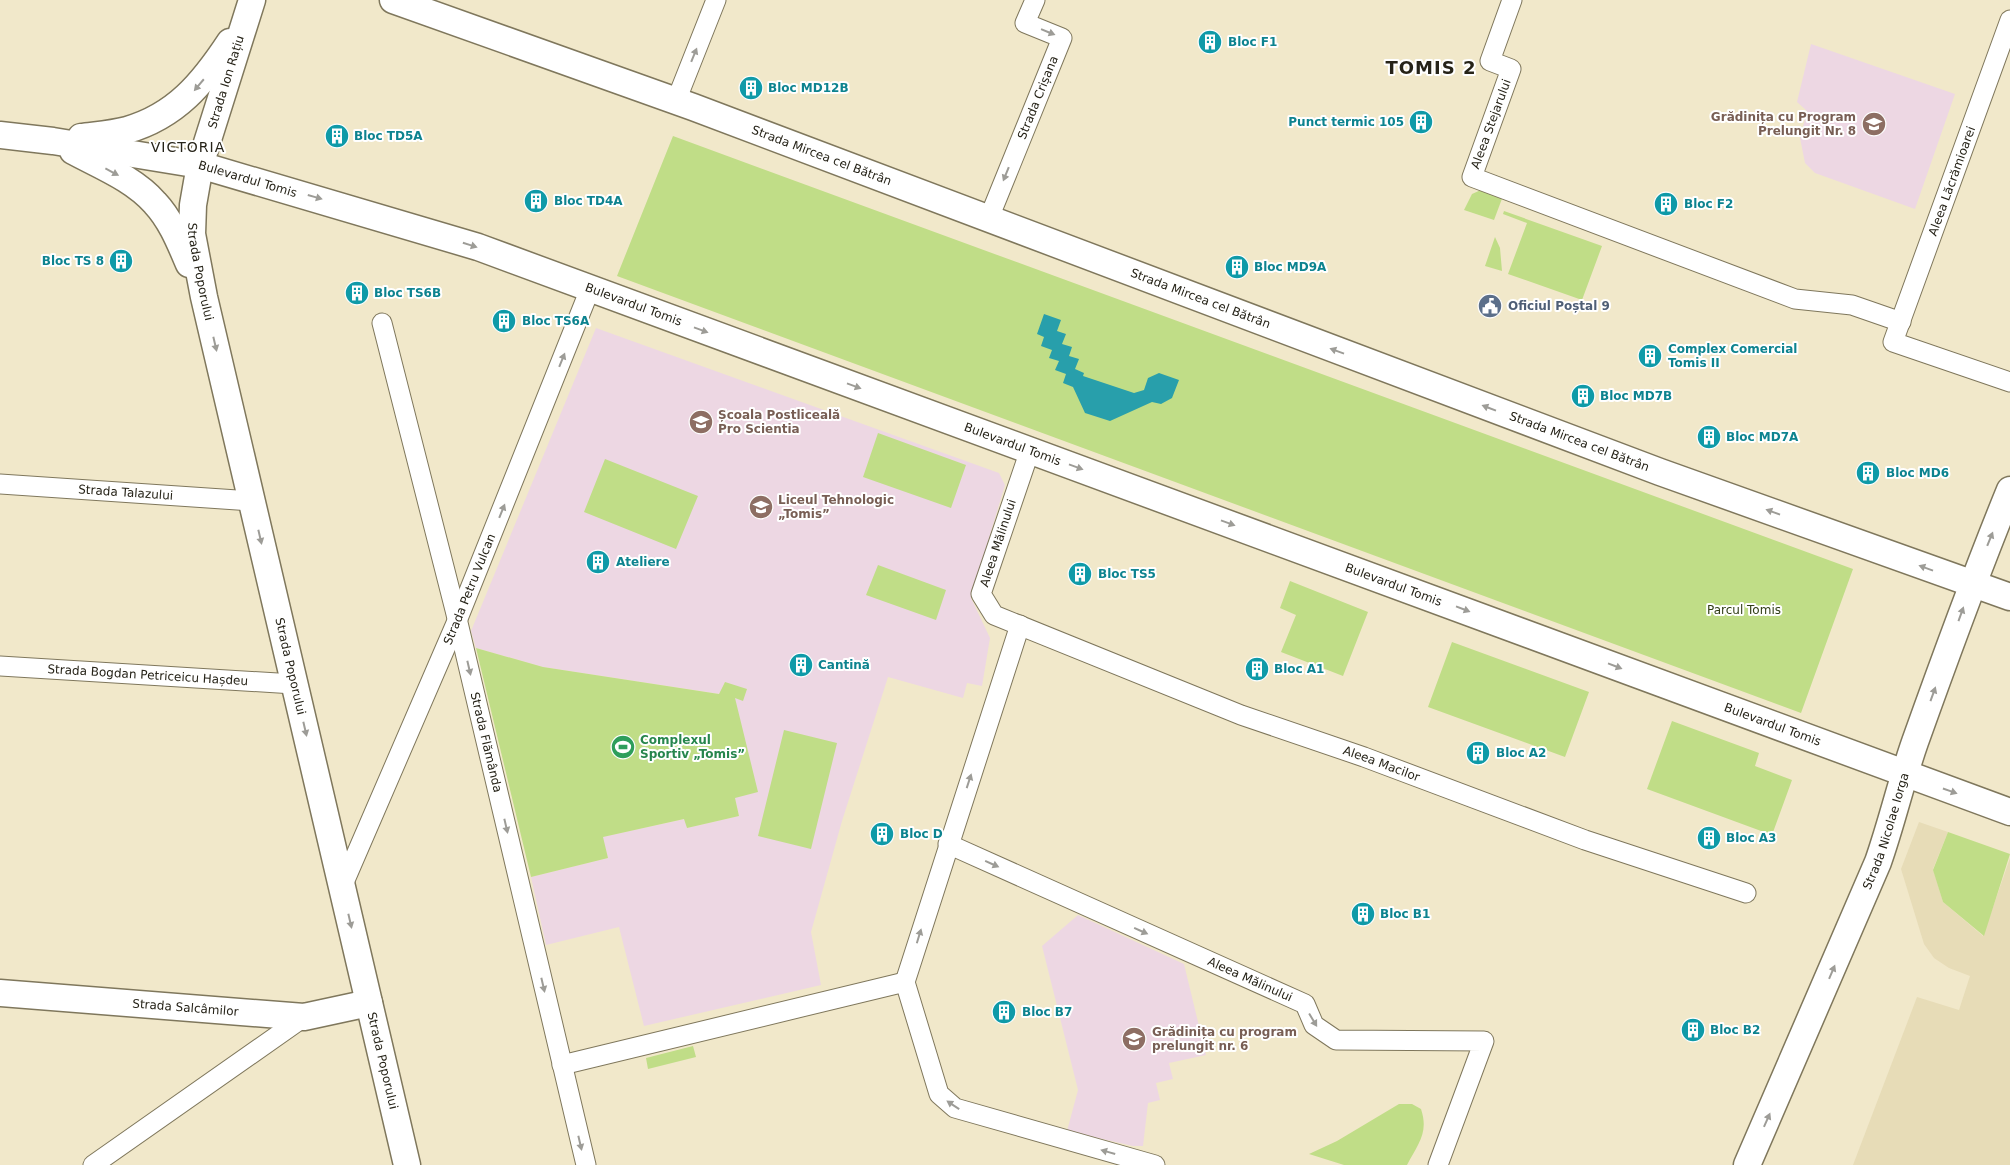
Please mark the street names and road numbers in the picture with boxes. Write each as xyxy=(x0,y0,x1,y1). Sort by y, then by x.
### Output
street label: Strada Ion Rațiu xyxy=(205,34,247,130)
street label: Strada Crișana xyxy=(1015,54,1061,141)
street label: Aleea Stejarului xyxy=(1468,77,1514,171)
street label: Strada Mircea cel Bătrân xyxy=(750,123,894,188)
street label: Aleea Lăcrămioarei xyxy=(1926,124,1978,238)
street label: Bulevardul Tomis xyxy=(197,158,299,200)
street label: Strada Poporului xyxy=(185,222,216,322)
street label: Strada Mircea cel Bătrân xyxy=(1129,266,1272,331)
street label: Bulevardul Tomis xyxy=(583,280,684,329)
street label: Strada Mircea cel Bătrân xyxy=(1508,409,1651,474)
street label: Bulevardul Tomis xyxy=(962,420,1063,468)
street label: Strada Talazului xyxy=(78,482,174,503)
street label: Aleea Mălinului xyxy=(977,497,1019,589)
street label: Strada Petru Vulcan xyxy=(441,532,498,647)
street label: Bulevardul Tomis xyxy=(1343,560,1444,609)
street label: Strada Poporului xyxy=(272,616,308,716)
street label: Strada Bogdan Petriceicu Hașdeu xyxy=(47,662,248,688)
street label: Strada Flămânda xyxy=(468,691,505,794)
street label: Bulevardul Tomis xyxy=(1722,700,1823,749)
street label: Aleea Macilor xyxy=(1341,743,1422,784)
street label: Strada Nicolae Iorga xyxy=(1860,771,1912,892)
street label: Aleea Mălinului xyxy=(1205,954,1295,1004)
street label: Strada Salcâmilor xyxy=(132,996,239,1019)
street label: Strada Poporului xyxy=(364,1011,401,1111)

